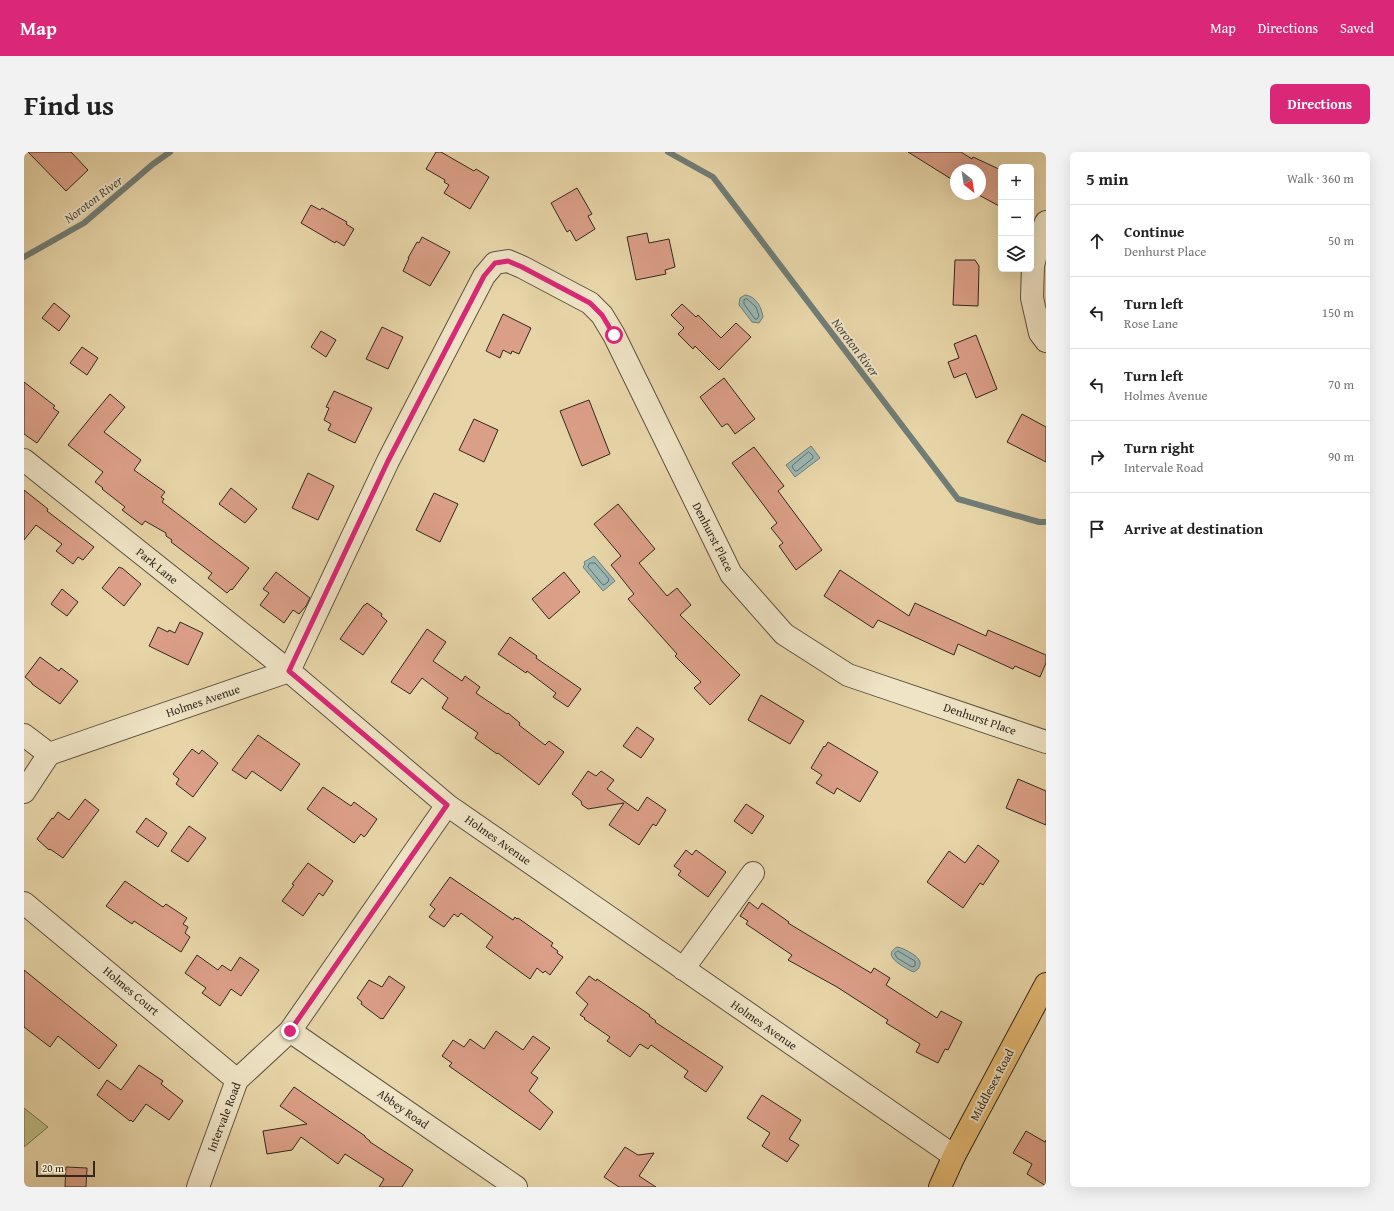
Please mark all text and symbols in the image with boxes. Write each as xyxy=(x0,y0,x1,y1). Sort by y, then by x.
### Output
text: Map xyxy=(20,14,57,42)
text: Map xyxy=(1210,18,1236,38)
text: Directions xyxy=(1258,18,1318,38)
text: Saved xyxy=(1340,18,1374,38)
text: Find us xyxy=(24,84,114,125)
button: Directions xyxy=(1270,84,1370,124)
north arrow xyxy=(950,164,986,200)
map controls xyxy=(998,164,1034,272)
button: + xyxy=(998,164,1034,200)
text: 5 min xyxy=(1086,166,1128,191)
text: Walk · 360 m xyxy=(1287,169,1354,188)
water label: Noroton River xyxy=(60,170,127,228)
button: − xyxy=(998,200,1034,236)
text: Continue xyxy=(1124,221,1185,242)
icon: ahead xyxy=(1086,230,1108,252)
text: 50 m xyxy=(1328,231,1354,250)
button: layers xyxy=(998,236,1034,272)
text: Denhurst Place xyxy=(1124,242,1206,261)
text: Turn left xyxy=(1124,293,1183,314)
icon: left xyxy=(1086,302,1108,324)
text: 150 m xyxy=(1322,303,1354,322)
water label: Noroton River xyxy=(827,314,885,381)
text: Rose Lane xyxy=(1124,314,1178,333)
route start xyxy=(605,326,623,344)
text: Turn left xyxy=(1124,365,1183,386)
icon: left xyxy=(1086,374,1108,396)
text: 70 m xyxy=(1328,375,1354,394)
text: Holmes Avenue xyxy=(1124,386,1208,405)
text: Turn right xyxy=(1124,437,1195,458)
icon: right xyxy=(1086,446,1108,468)
text: 90 m xyxy=(1328,447,1354,466)
text: Intervale Road xyxy=(1124,458,1204,477)
street label: Denhurst Place xyxy=(689,499,738,575)
icon: arrive xyxy=(1086,518,1108,540)
text: Arrive at destination xyxy=(1124,518,1263,539)
street label: Park Lane xyxy=(133,543,182,588)
street label: Holmes Avenue xyxy=(164,680,242,721)
street label: Denhurst Place xyxy=(942,698,1019,739)
street label: Holmes Avenue xyxy=(462,810,535,869)
street label: Holmes Court xyxy=(100,962,164,1020)
street label: Holmes Avenue xyxy=(728,995,801,1054)
route end xyxy=(281,1022,299,1040)
street label: Middlesex Road xyxy=(965,1045,1018,1124)
street label: Intervale Road xyxy=(202,1079,245,1154)
street label: Abbey Road xyxy=(374,1085,433,1133)
scale bar xyxy=(36,1159,95,1178)
text: 20 m xyxy=(42,1160,64,1176)

